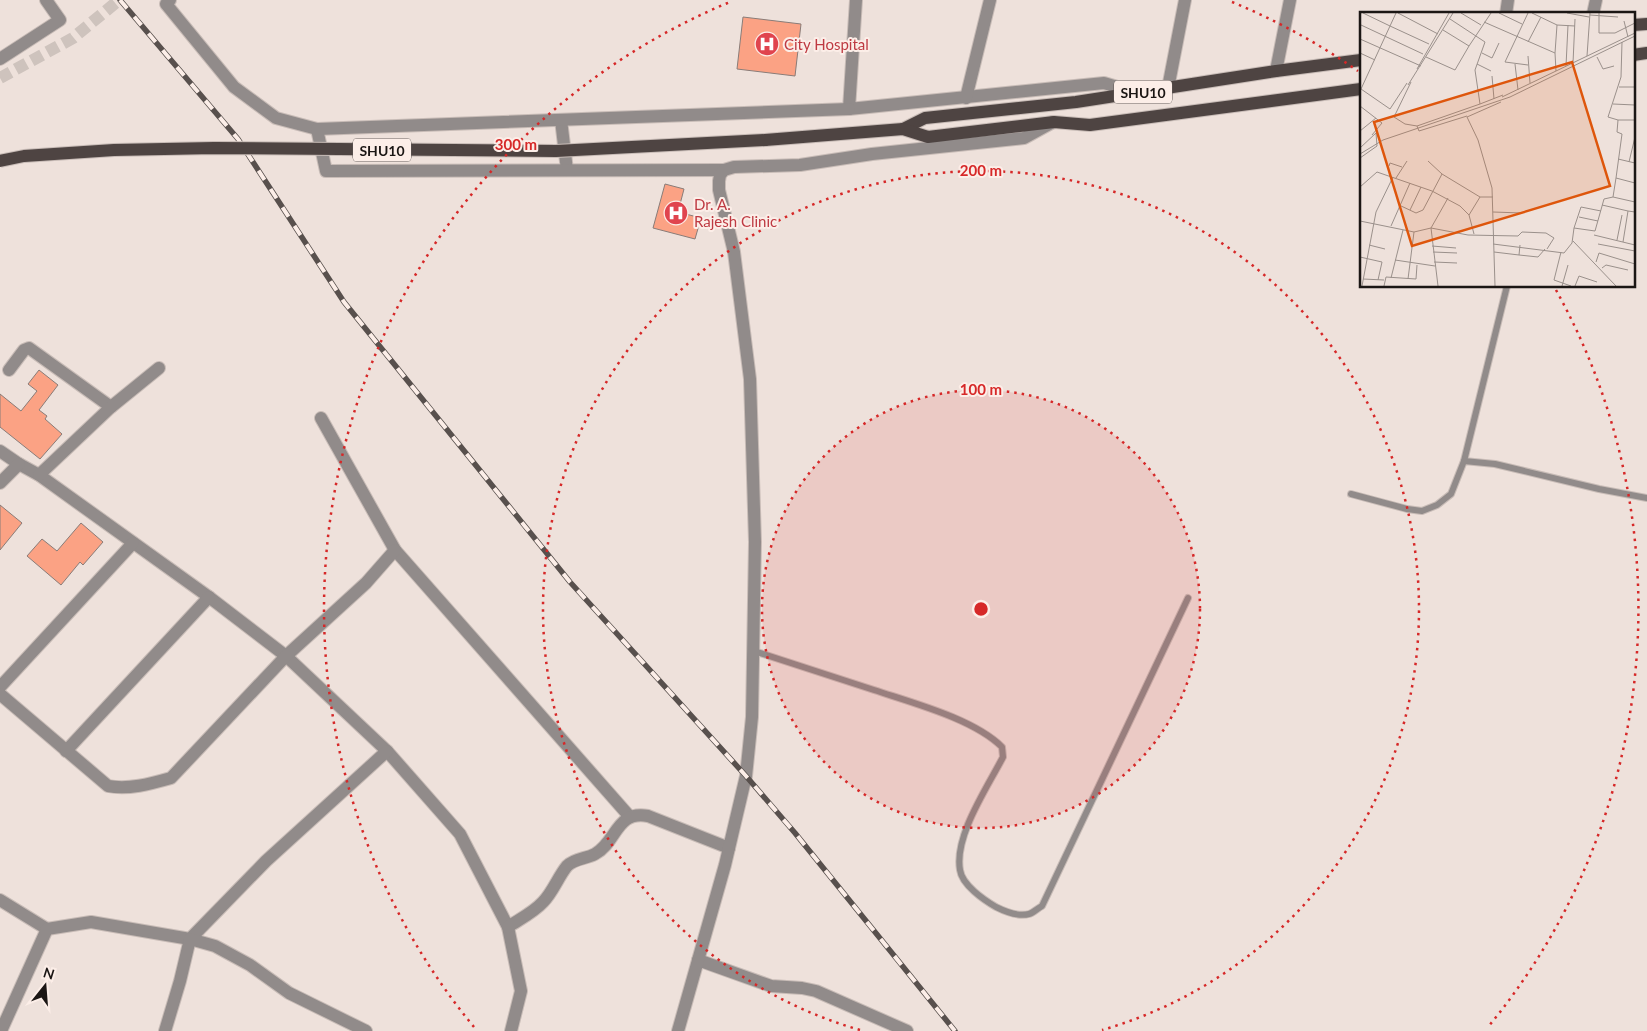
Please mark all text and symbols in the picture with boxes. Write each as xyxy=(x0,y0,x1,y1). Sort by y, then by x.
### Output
inset map xyxy=(1360,12,1634,288)
hospital icon: City Hospital xyxy=(754,31,780,57)
place label: City Hospital xyxy=(784,35,869,53)
road number: SHU10 xyxy=(1114,80,1172,104)
text: 300 m xyxy=(495,135,537,153)
road number: SHU10 xyxy=(353,138,411,162)
text: 200 m xyxy=(960,161,1002,179)
place label: Dr. A. Rajesh Clinic xyxy=(694,195,777,230)
hospital icon: Dr. A. Rajesh Clinic xyxy=(663,200,689,226)
text: 100 m xyxy=(960,380,1002,398)
centre of rings xyxy=(972,600,990,618)
north arrow xyxy=(20,961,70,1011)
text: N xyxy=(41,963,57,983)

